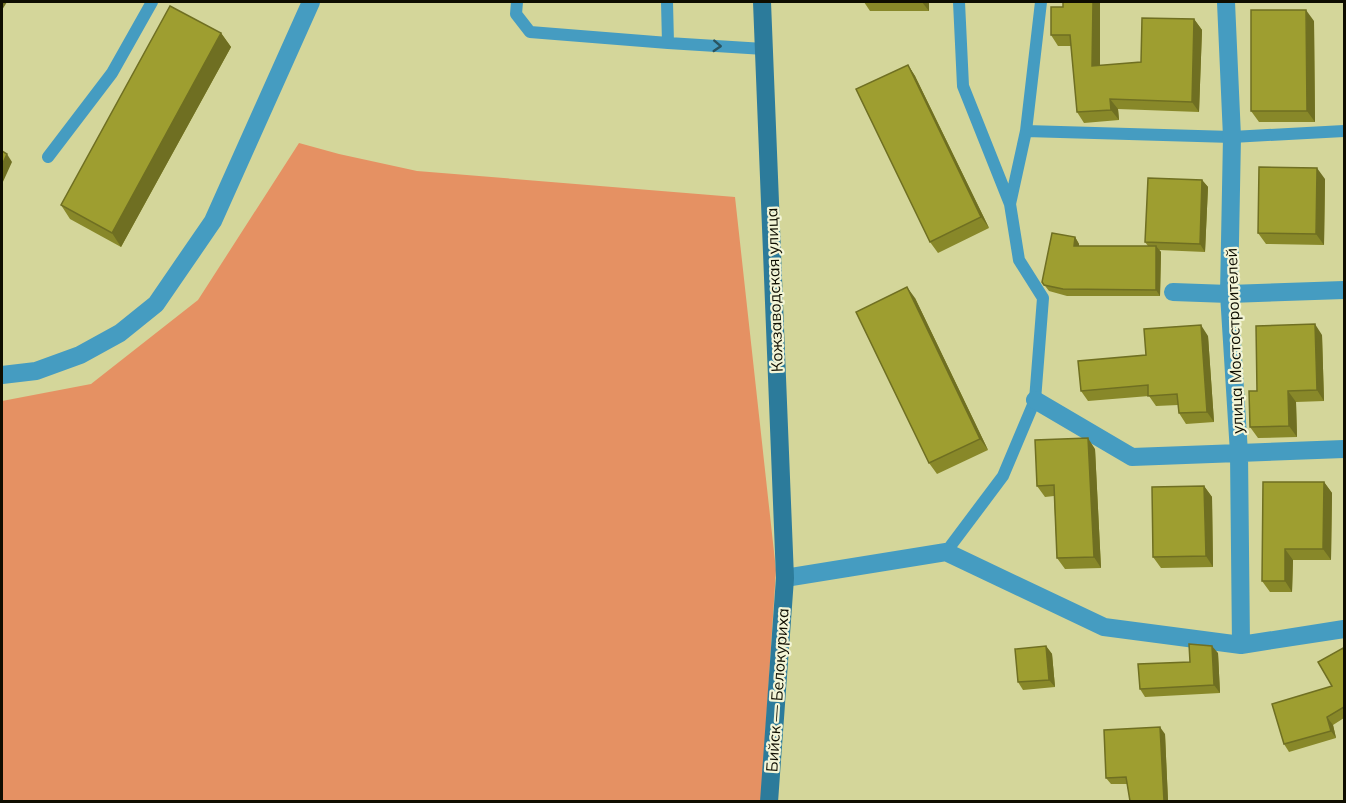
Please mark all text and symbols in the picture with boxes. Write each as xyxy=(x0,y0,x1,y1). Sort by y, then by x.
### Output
one-way arrow xyxy=(712,39,721,52)
street label: Кожзаводская улица xyxy=(761,207,787,373)
street label: улица Мостостроителей xyxy=(1221,248,1247,434)
street label: Бийск — Белокуриха xyxy=(761,607,793,773)

